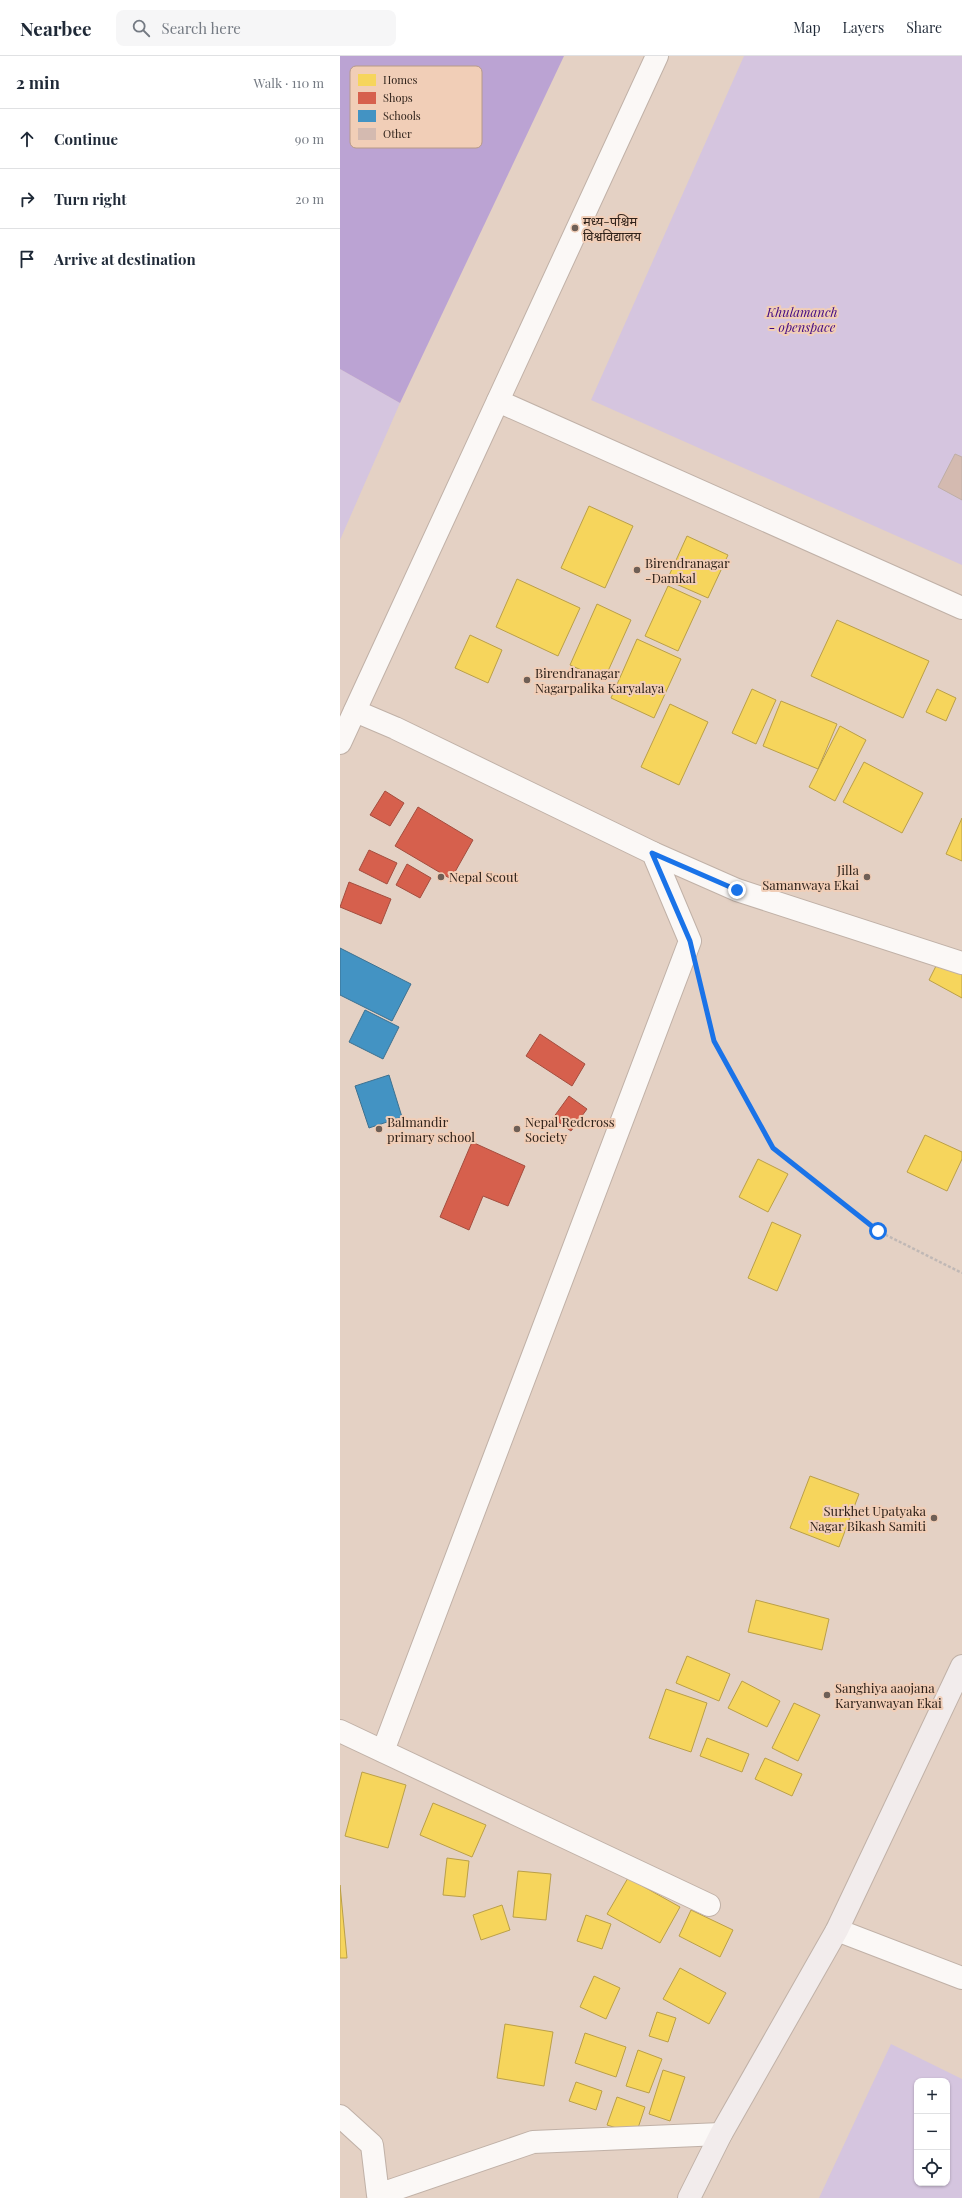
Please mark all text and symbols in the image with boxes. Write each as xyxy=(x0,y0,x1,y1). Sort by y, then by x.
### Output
search box xyxy=(116,10,396,46)
text: Nearbee xyxy=(20,15,92,41)
icon: search xyxy=(130,17,152,39)
text: Search here xyxy=(162,18,241,38)
text: Map xyxy=(793,18,821,37)
text: Layers xyxy=(843,18,884,37)
text: Share xyxy=(906,18,942,37)
legend xyxy=(350,66,482,148)
text: 2 min xyxy=(16,71,60,93)
text: Homes xyxy=(383,72,417,87)
text: Walk · 110 m xyxy=(254,74,324,91)
text: Shops xyxy=(383,90,413,105)
text: Schools xyxy=(383,108,421,123)
text: Other xyxy=(383,126,412,141)
icon: ahead xyxy=(16,128,38,150)
text: Continue xyxy=(54,129,118,149)
text: 90 m xyxy=(295,130,324,147)
icon: right xyxy=(16,188,38,210)
text: Turn right xyxy=(54,189,127,209)
text: 20 m xyxy=(295,190,324,207)
place label: मध्य-पश्चिम विश्वविद्यालय xyxy=(583,212,642,244)
marker: मध्य-पश्चिम विश्वविद्यालय xyxy=(570,223,580,233)
icon: arrive xyxy=(16,248,38,270)
text: Arrive at destination xyxy=(54,249,196,269)
park label: Khulamanch - openspace xyxy=(766,303,838,335)
place label: Birendranagar -Damkal xyxy=(645,554,730,586)
marker: Birendranagar -Damkal xyxy=(632,565,642,575)
place label: Birendranagar Nagarpalika Karyalaya xyxy=(535,664,665,696)
marker: Birendranagar Nagarpalika Karyalaya xyxy=(522,675,532,685)
place label: Jilla Samanwaya Ekai xyxy=(762,861,860,893)
place label: Nepal Scout xyxy=(449,868,519,885)
marker: Nepal Scout xyxy=(436,872,446,882)
marker: Jilla Samanwaya Ekai xyxy=(862,872,872,882)
route end xyxy=(728,881,746,899)
place label: Balmandir primary school xyxy=(387,1113,475,1145)
place label: Nepal Redcross Society xyxy=(525,1113,615,1145)
marker: Balmandir primary school xyxy=(374,1124,384,1134)
marker: Nepal Redcross Society xyxy=(512,1124,522,1134)
route start xyxy=(869,1222,887,1240)
place label: Surkhet Upatyaka Nagar Bikash Samiti xyxy=(809,1502,927,1534)
marker: Surkhet Upatyaka Nagar Bikash Samiti xyxy=(929,1513,939,1523)
place label: Sanghiya aaojana Karyanwayan Ekai xyxy=(835,1679,942,1711)
marker: Sanghiya aaojana Karyanwayan Ekai xyxy=(822,1690,832,1700)
map controls xyxy=(914,2078,950,2186)
button: + xyxy=(914,2078,950,2114)
button: − xyxy=(914,2114,950,2150)
button: locate xyxy=(914,2150,950,2186)

